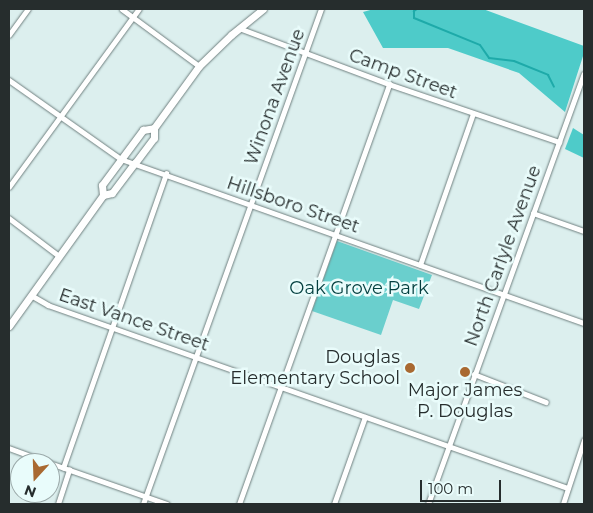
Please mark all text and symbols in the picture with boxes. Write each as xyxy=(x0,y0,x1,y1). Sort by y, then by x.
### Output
street label: Winona Avenue xyxy=(240,26,310,168)
street label: Camp Street xyxy=(346,44,460,104)
street label: North Carlyle Avenue xyxy=(460,163,546,349)
street label: Hillsboro Street xyxy=(224,172,362,238)
park label: Oak Grove Park xyxy=(289,277,429,299)
street label: East Vance Street xyxy=(56,284,212,356)
place label: Douglas Elementary School xyxy=(230,347,400,389)
marker: Douglas Elementary School xyxy=(404,362,416,374)
marker: Major James P. Douglas xyxy=(459,366,471,378)
place label: Major James P. Douglas xyxy=(408,380,522,422)
north arrow xyxy=(10,453,60,503)
scale bar xyxy=(423,470,504,502)
text: 100 m xyxy=(428,479,473,498)
text: N xyxy=(22,481,39,502)

